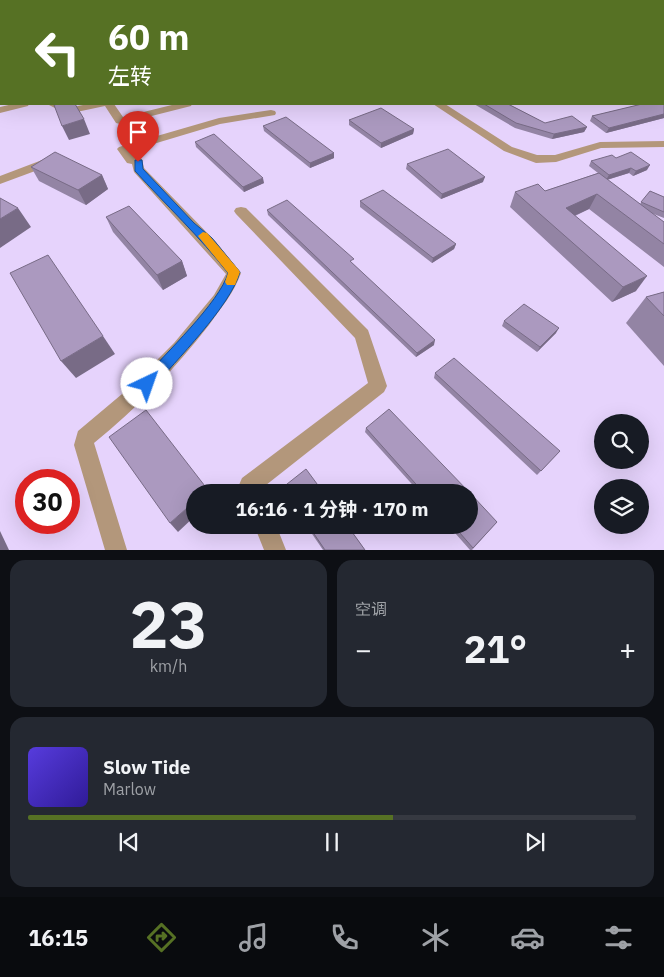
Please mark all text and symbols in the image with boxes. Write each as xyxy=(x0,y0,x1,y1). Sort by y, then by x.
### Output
text: 60 m xyxy=(108,14,190,60)
icon: left xyxy=(25,20,90,85)
text: 左转 xyxy=(108,61,152,90)
pin xyxy=(117,111,159,162)
icon: arrive xyxy=(124,118,152,146)
position arrow xyxy=(120,357,172,409)
map controls xyxy=(594,414,649,534)
button: search xyxy=(594,414,649,469)
speed limit sign: 30 xyxy=(15,469,80,534)
button: layers xyxy=(594,479,649,534)
text: 16:16 · 1 分钟 · 170 m xyxy=(236,497,428,521)
text: 23 xyxy=(129,581,208,666)
text: 空调 xyxy=(355,599,387,619)
text: 21° xyxy=(464,624,527,673)
text: − xyxy=(355,631,372,668)
text: + xyxy=(619,631,636,668)
text: km/h xyxy=(150,656,187,676)
text: Slow Tide xyxy=(103,755,190,779)
text: Marlow xyxy=(103,779,156,799)
icon: previous xyxy=(115,828,143,856)
icon: pause xyxy=(318,828,346,856)
icon: next xyxy=(521,828,549,856)
icon: directions xyxy=(144,920,179,955)
icon: music xyxy=(236,920,271,955)
icon: phone xyxy=(327,920,362,955)
icon: climate xyxy=(418,920,453,955)
icon: car xyxy=(510,920,545,955)
icon: filters xyxy=(601,920,636,955)
text: 16:15 xyxy=(28,923,88,952)

